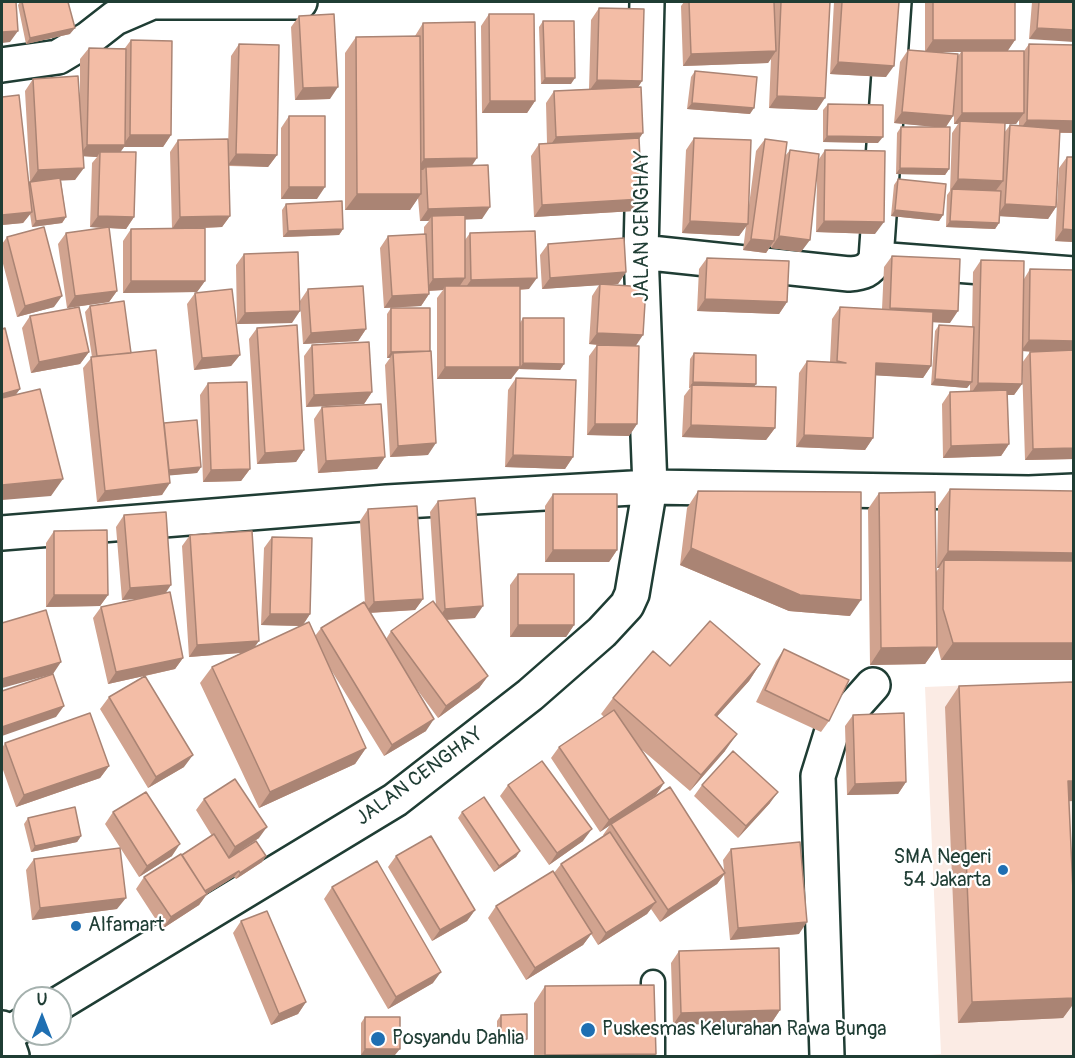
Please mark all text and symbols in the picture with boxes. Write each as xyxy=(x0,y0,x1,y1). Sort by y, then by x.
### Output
street label: JALAN CENGHAY xyxy=(631,150,655,302)
street label: JALAN CENGHAY xyxy=(352,723,488,831)
place label: SMA Negeri 54 Jakarta xyxy=(894,846,991,893)
marker: SMA Negeri 54 Jakarta xyxy=(996,863,1010,877)
place label: Alfamart xyxy=(88,914,165,938)
marker: Alfamart xyxy=(69,919,83,933)
north arrow xyxy=(12,986,72,1046)
text: U xyxy=(37,990,47,1010)
place label: Puskesmas Kelurahan Rawa Bunga xyxy=(602,1018,887,1042)
marker: Puskesmas Kelurahan Rawa Bunga xyxy=(579,1021,597,1039)
place label: Posyandu Dahlia xyxy=(392,1027,524,1051)
marker: Posyandu Dahlia xyxy=(369,1030,387,1048)

